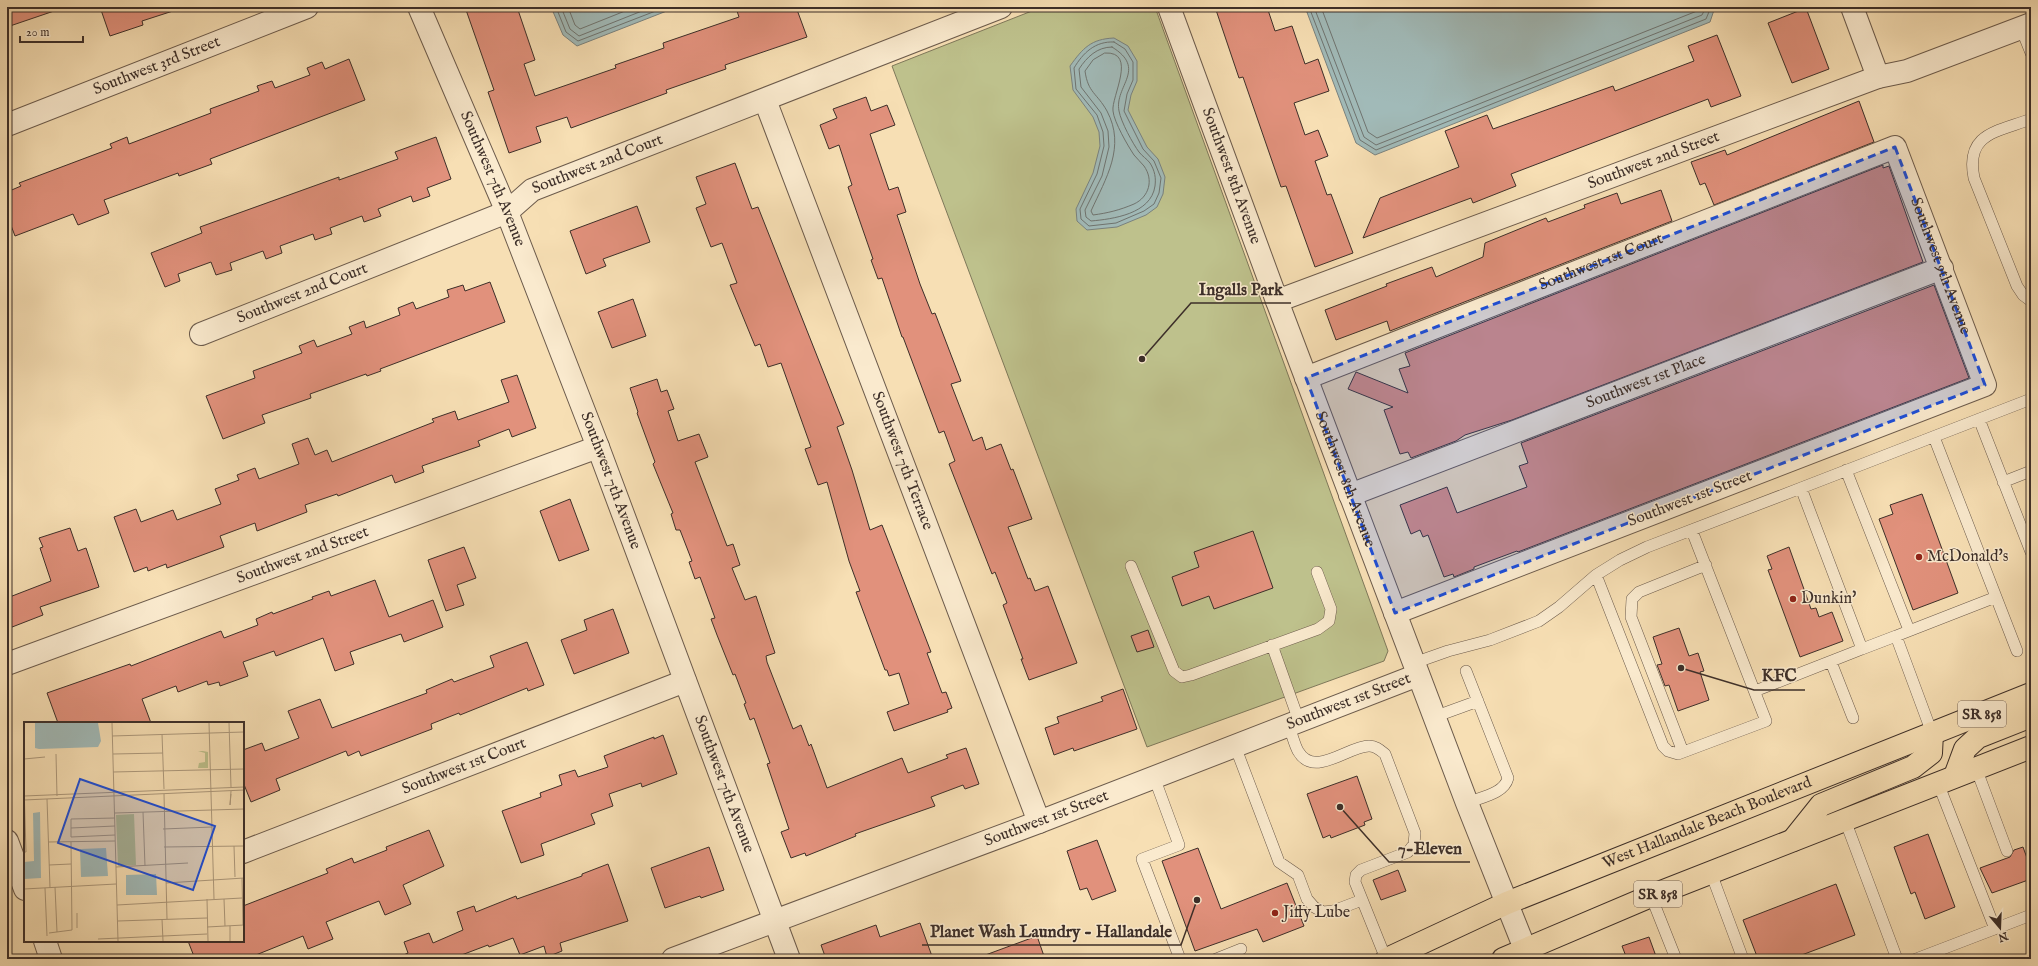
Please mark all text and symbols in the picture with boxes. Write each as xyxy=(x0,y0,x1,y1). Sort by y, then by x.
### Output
scale bar xyxy=(20,18,83,44)
text: 20 m xyxy=(26,25,49,40)
street label: Southwest 3rd Street xyxy=(90,32,224,100)
street label: Southwest 8th Avenue xyxy=(1197,105,1265,247)
street label: Southwest 7th Avenue xyxy=(455,108,530,250)
street label: Southwest 2nd Street xyxy=(1585,127,1723,194)
street label: Southwest 2nd Court xyxy=(529,130,666,199)
street label: Southwest 9th Avenue xyxy=(1905,195,1975,337)
street label: Southwest 1st Court xyxy=(1536,229,1666,296)
street label: Southwest 2nd Court xyxy=(234,258,371,329)
callout: Ingalls Park xyxy=(1191,274,1291,303)
text: Ingalls Park xyxy=(1199,280,1284,301)
street label: Southwest 1st Place xyxy=(1583,349,1709,414)
street label: Southwest 7th Terrace xyxy=(867,389,937,533)
street label: Southwest 7th Avenue xyxy=(575,409,645,552)
street label: Southwest 8th Avenue xyxy=(1310,409,1379,550)
street label: Southwest 1st Street xyxy=(1625,466,1755,532)
street label: Southwest 2nd Street xyxy=(234,522,372,589)
place label: McDonald's xyxy=(1927,547,2009,567)
marker: McDonald's xyxy=(1914,552,1924,562)
place label: Dunkin' xyxy=(1801,589,1856,609)
marker: Dunkin' xyxy=(1788,594,1798,604)
callout: KFC xyxy=(1754,661,1805,690)
text: KFC xyxy=(1761,666,1797,687)
street label: Southwest 1st Street xyxy=(1284,669,1414,735)
road number: SR 858 xyxy=(1958,701,2006,727)
street label: Southwest 7th Avenue xyxy=(689,713,759,856)
inset map xyxy=(24,722,244,942)
street label: Southwest 1st Court xyxy=(399,733,529,800)
street label: West Hallandale Beach Boulevard xyxy=(1600,772,1815,874)
street label: Southwest 1st Street xyxy=(982,786,1112,852)
callout: 7-Eleven xyxy=(1389,833,1470,862)
text: 7-Eleven xyxy=(1398,839,1462,860)
road number: SR 858 xyxy=(1634,881,1682,907)
place label: Jiffy Lube xyxy=(1281,903,1350,923)
marker: Jiffy Lube xyxy=(1270,908,1280,918)
north arrow xyxy=(1980,908,2020,948)
callout: Planet Wash Laundry - Hallandale xyxy=(922,916,1181,945)
text: Planet Wash Laundry - Hallandale xyxy=(930,922,1172,943)
text: N xyxy=(1996,928,2011,945)

